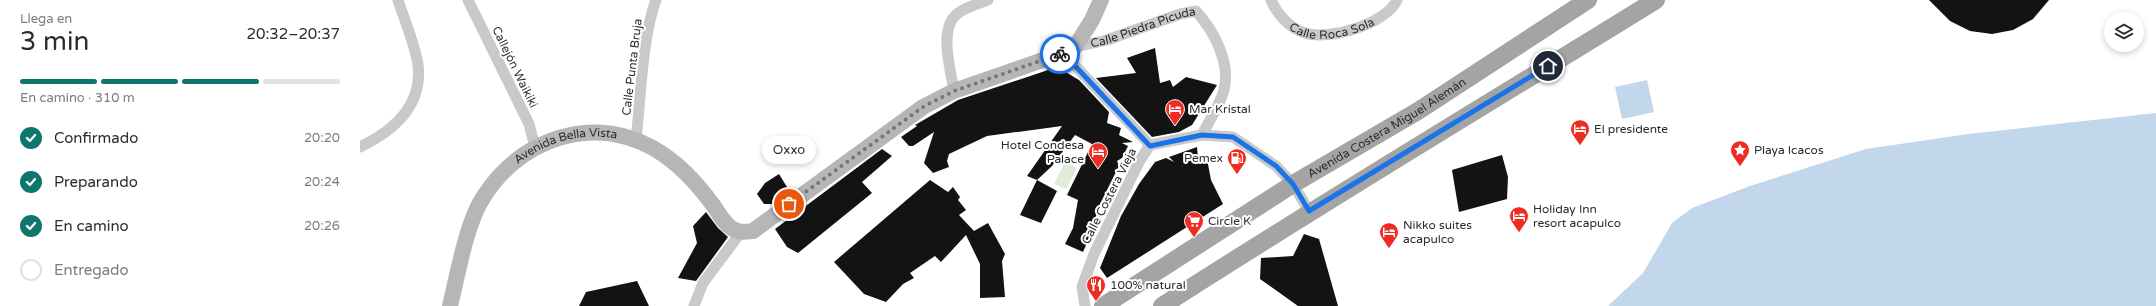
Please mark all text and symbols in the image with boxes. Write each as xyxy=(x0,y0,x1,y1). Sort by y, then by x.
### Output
street label: Calle Piedra Picuda xyxy=(1089,4,1197,50)
text: Llega en xyxy=(20,11,72,27)
map controls xyxy=(2104,12,2144,52)
button: layers xyxy=(2104,12,2144,52)
street label: Calle Roca Sola xyxy=(1287,15,1377,42)
street label: Calle Punta Bruja xyxy=(619,18,645,116)
street label: Callejón Waikiki xyxy=(489,24,541,110)
text: 20:32–20:37 xyxy=(247,25,340,43)
text: 3 min xyxy=(20,26,89,57)
courier xyxy=(1040,34,1080,74)
icon: bike xyxy=(1049,43,1071,65)
pin xyxy=(1531,49,1565,83)
icon: home xyxy=(1537,55,1559,77)
street label: Avenida Costera Miguel Alemán xyxy=(1305,75,1468,181)
text: En camino · 310 m xyxy=(20,90,135,106)
hotel icon: Mar Kristal xyxy=(1164,98,1186,126)
place label: Mar Kristal xyxy=(1189,102,1251,116)
hotel icon: El presidente xyxy=(1569,118,1591,146)
place label: El presidente xyxy=(1594,122,1668,136)
street label: Avenida Bella Vista xyxy=(511,126,618,167)
icon: check xyxy=(20,127,42,149)
text: Confirmado xyxy=(54,129,138,147)
text: 20:20 xyxy=(304,130,340,146)
callout: Oxxo xyxy=(762,136,816,164)
place label: Hotel Condesa Palace xyxy=(1001,138,1084,166)
place icon: Playa Icacos xyxy=(1729,139,1751,167)
hotel icon: Hotel Condesa Palace xyxy=(1087,141,1109,169)
text: Oxxo xyxy=(773,142,805,158)
place label: Playa Icacos xyxy=(1754,143,1824,157)
street label: Calle Costera Vieja xyxy=(1079,146,1139,246)
fuel station icon: Pemex xyxy=(1226,147,1248,175)
place label: Pemex xyxy=(1184,151,1223,165)
icon: check xyxy=(20,171,42,193)
text: Preparando xyxy=(54,173,138,191)
text: 20:24 xyxy=(304,174,340,190)
pin xyxy=(772,187,806,221)
icon: bag xyxy=(778,193,800,215)
place label: Holiday Inn resort acapulco xyxy=(1533,202,1621,230)
hotel icon: Holiday Inn resort acapulco xyxy=(1508,205,1530,233)
supermarket icon: Circle K xyxy=(1183,210,1205,238)
place label: Circle K xyxy=(1208,214,1251,228)
icon: check xyxy=(20,215,42,237)
text: En camino xyxy=(54,217,129,235)
text: 20:26 xyxy=(304,218,340,234)
place label: Nikko suites acapulco xyxy=(1403,218,1472,246)
hotel icon: Nikko suites acapulco xyxy=(1378,221,1400,249)
text: Entregado xyxy=(54,261,129,279)
restaurant icon: 100% natural xyxy=(1085,274,1107,302)
place label: 100% natural xyxy=(1110,278,1186,292)

